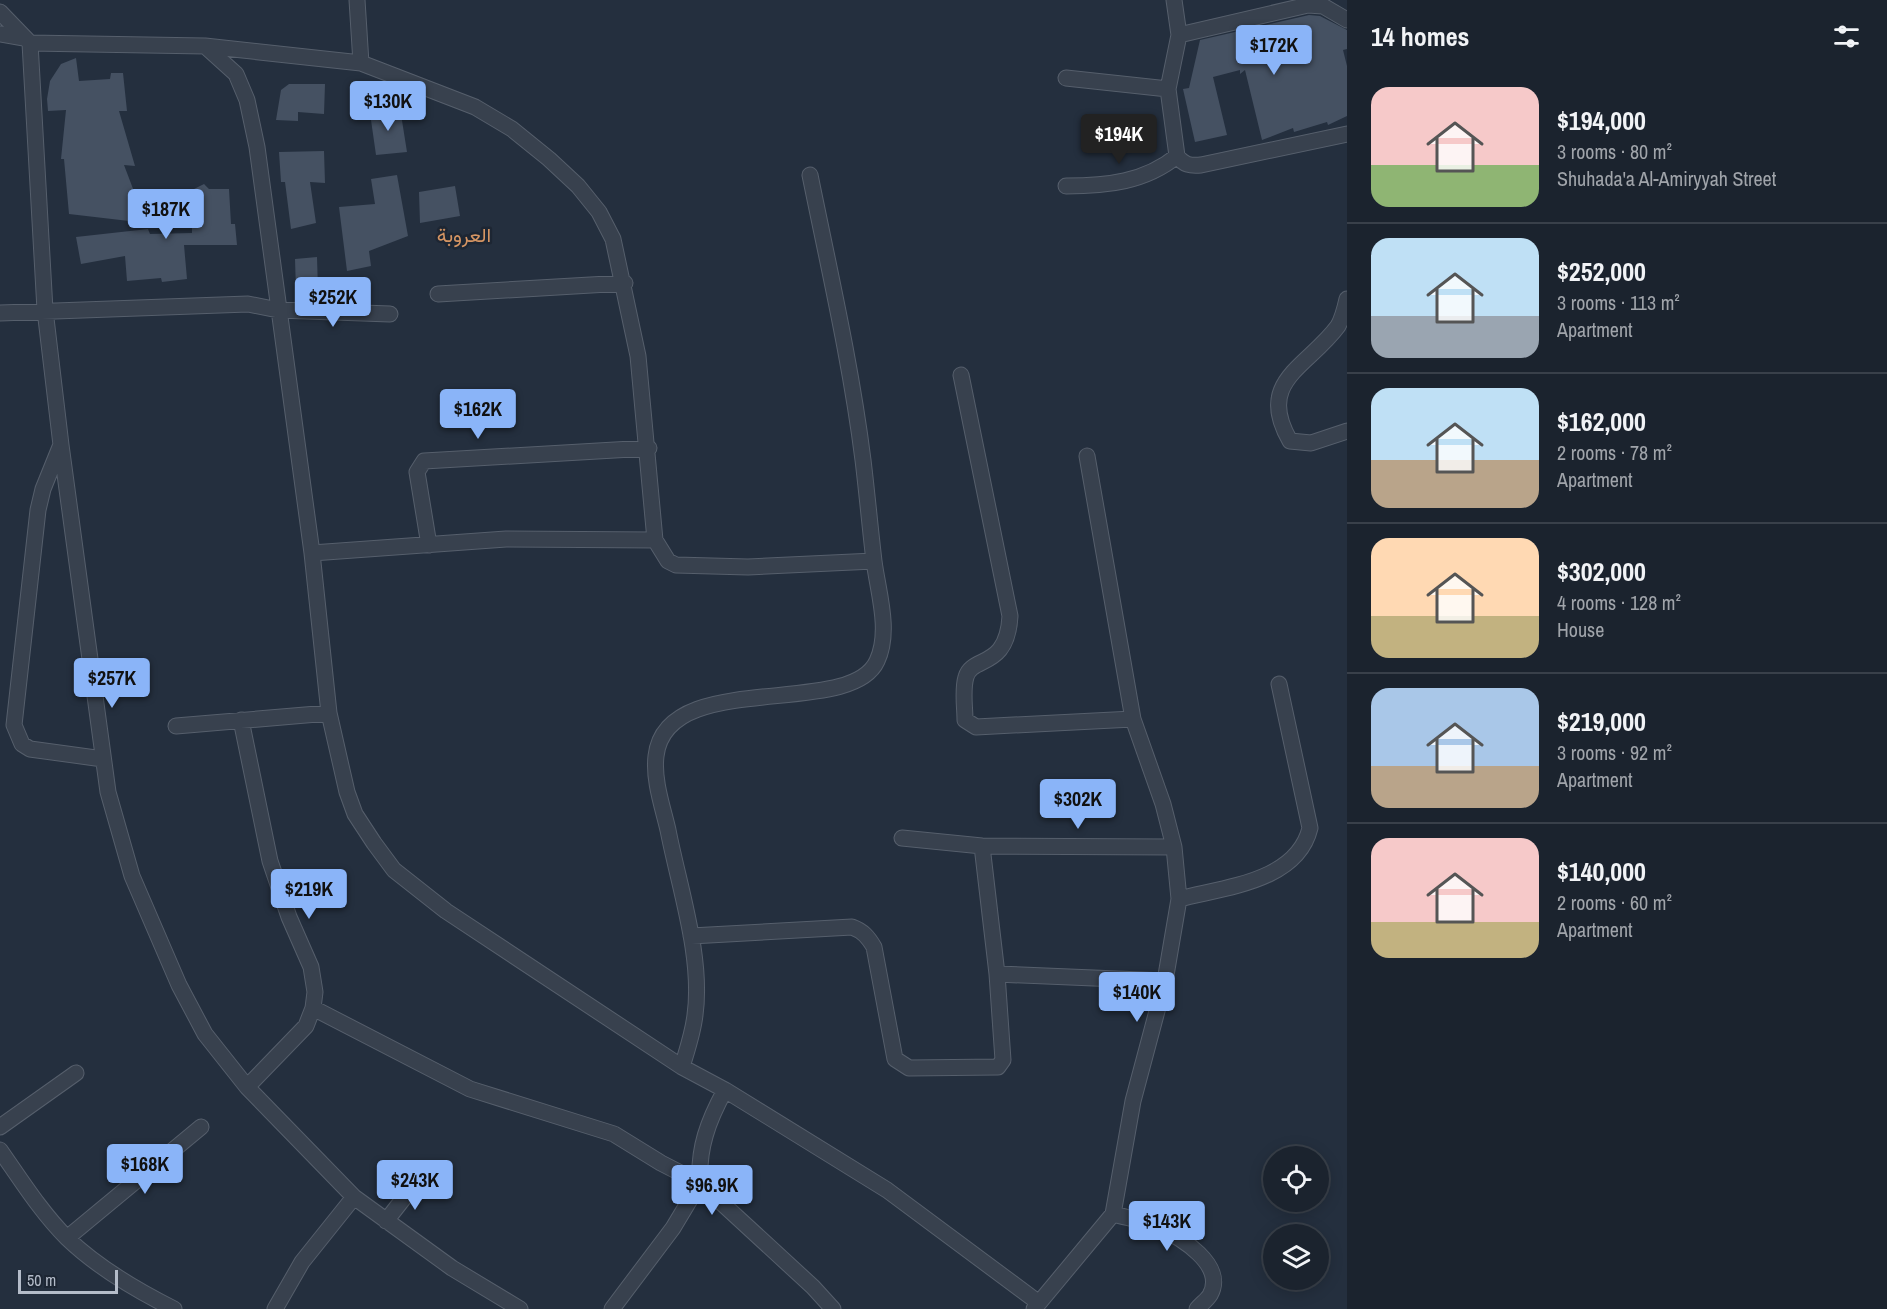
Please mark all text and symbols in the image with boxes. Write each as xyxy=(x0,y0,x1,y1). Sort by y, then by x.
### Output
text: 14 homes xyxy=(1371,19,1469,54)
icon: filters xyxy=(1830,20,1863,53)
pin: $172K xyxy=(1232,25,1316,76)
text: $172K xyxy=(1250,31,1298,58)
pin: $130K xyxy=(346,81,430,132)
text: $130K xyxy=(364,87,412,114)
text: $194,000 xyxy=(1557,103,1646,138)
icon: home xyxy=(1419,111,1491,183)
pin: $194K xyxy=(1077,114,1161,165)
text: $194K xyxy=(1095,120,1143,147)
text: 3 rooms · 80 m² xyxy=(1557,138,1672,165)
text: Shuhada'a Al-Amiryyah Street xyxy=(1557,165,1776,192)
pin: $187K xyxy=(124,189,208,240)
text: $187K xyxy=(142,195,190,222)
district label: العروبة xyxy=(437,221,491,248)
text: $252,000 xyxy=(1557,254,1646,289)
icon: home xyxy=(1419,262,1491,334)
pin: $252K xyxy=(291,277,375,328)
text: $252K xyxy=(309,283,357,310)
text: 3 rooms · 113 m² xyxy=(1557,289,1680,316)
text: Apartment xyxy=(1557,316,1633,343)
pin: $162K xyxy=(436,389,520,440)
text: $162K xyxy=(454,395,502,422)
text: $162,000 xyxy=(1557,404,1646,439)
icon: home xyxy=(1419,412,1491,484)
text: 2 rooms · 78 m² xyxy=(1557,439,1672,466)
text: Apartment xyxy=(1557,466,1633,493)
text: $302,000 xyxy=(1557,554,1646,589)
icon: home xyxy=(1419,562,1491,634)
text: 4 rooms · 128 m² xyxy=(1557,589,1681,616)
text: House xyxy=(1557,616,1604,643)
pin: $257K xyxy=(70,658,154,709)
text: $257K xyxy=(88,664,136,691)
text: $219,000 xyxy=(1557,704,1646,739)
icon: home xyxy=(1419,712,1491,784)
text: 3 rooms · 92 m² xyxy=(1557,739,1672,766)
text: Apartment xyxy=(1557,766,1633,793)
pin: $302K xyxy=(1036,779,1120,830)
text: $302K xyxy=(1054,785,1102,812)
text: $140,000 xyxy=(1557,854,1646,889)
icon: home xyxy=(1419,862,1491,934)
pin: $219K xyxy=(267,869,351,920)
text: $219K xyxy=(285,875,333,902)
text: 2 rooms · 60 m² xyxy=(1557,889,1672,916)
text: Apartment xyxy=(1557,916,1633,943)
pin: $140K xyxy=(1095,972,1179,1023)
text: $140K xyxy=(1113,978,1161,1005)
pin: $168K xyxy=(103,1144,187,1195)
map controls xyxy=(1263,1146,1329,1290)
button: locate xyxy=(1263,1146,1329,1212)
text: $168K xyxy=(121,1150,169,1177)
pin: $243K xyxy=(373,1160,457,1211)
pin: $96.9K xyxy=(663,1165,761,1216)
text: $243K xyxy=(391,1166,439,1193)
text: $96.9K xyxy=(686,1171,738,1198)
pin: $143K xyxy=(1125,1201,1209,1252)
text: $143K xyxy=(1143,1207,1191,1234)
button: layers xyxy=(1263,1224,1329,1290)
scale bar xyxy=(18,1267,118,1294)
text: 50 m xyxy=(27,1269,56,1291)

